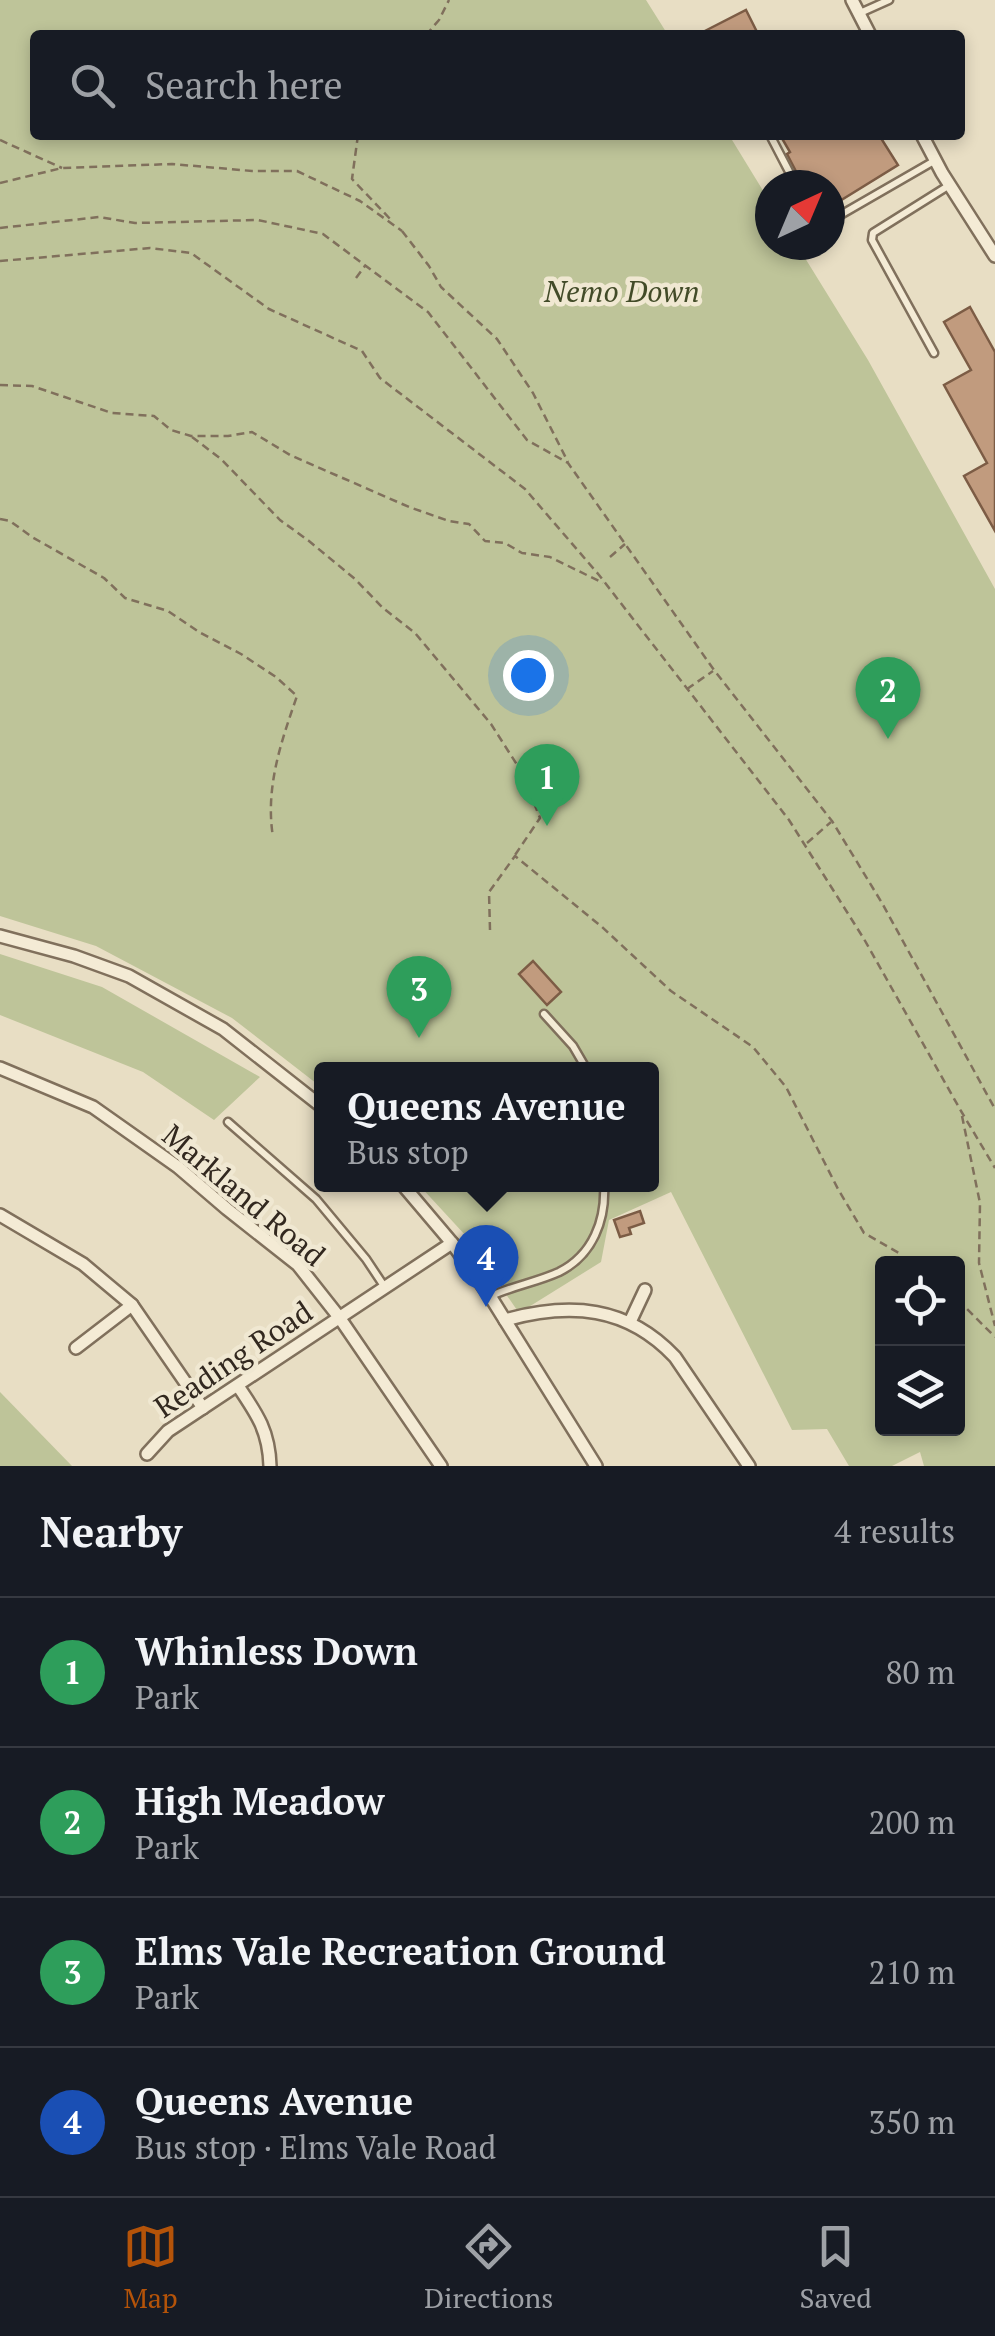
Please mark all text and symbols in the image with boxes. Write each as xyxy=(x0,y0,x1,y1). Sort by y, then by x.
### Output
search box xyxy=(30,30,965,140)
icon: search xyxy=(65,58,120,113)
text: Search here xyxy=(145,60,343,110)
north arrow xyxy=(755,170,845,260)
park label: Nemo Down xyxy=(543,271,700,311)
your location xyxy=(503,650,554,701)
pin: 2 xyxy=(856,656,920,739)
pin: 1 xyxy=(514,744,580,826)
pin: 3 xyxy=(386,956,452,1038)
popup xyxy=(314,1062,659,1192)
text: Queens Avenue xyxy=(347,1081,626,1131)
street label: Markland Road xyxy=(154,1115,334,1275)
text: Bus stop xyxy=(347,1131,469,1173)
pin: 4 xyxy=(454,1224,518,1307)
map controls xyxy=(875,1256,965,1436)
button: locate xyxy=(875,1256,965,1346)
street label: Reading Road xyxy=(146,1291,320,1427)
button: layers xyxy=(875,1346,965,1436)
text: Nearby xyxy=(40,1503,182,1559)
text: 4 results xyxy=(834,1510,955,1552)
text: Whinless Down xyxy=(135,1626,418,1676)
text: 1 xyxy=(63,1651,82,1693)
text: 80 m xyxy=(885,1651,955,1693)
text: Park xyxy=(135,1676,199,1718)
text: High Meadow xyxy=(135,1776,384,1826)
text: 2 xyxy=(63,1801,82,1843)
text: 200 m xyxy=(868,1801,955,1843)
text: Park xyxy=(135,1826,199,1868)
text: Elms Vale Recreation Ground xyxy=(135,1926,666,1976)
text: 3 xyxy=(63,1951,82,1993)
text: 210 m xyxy=(868,1951,955,1993)
text: Park xyxy=(135,1976,199,2018)
text: Queens Avenue xyxy=(135,2076,413,2126)
text: 4 xyxy=(63,2101,82,2143)
text: 350 m xyxy=(868,2101,955,2143)
text: Bus stop · Elms Vale Road xyxy=(135,2126,496,2168)
tab: Map xyxy=(123,2219,178,2316)
tab: Directions xyxy=(424,2219,553,2316)
tab: Saved xyxy=(799,2219,872,2316)

